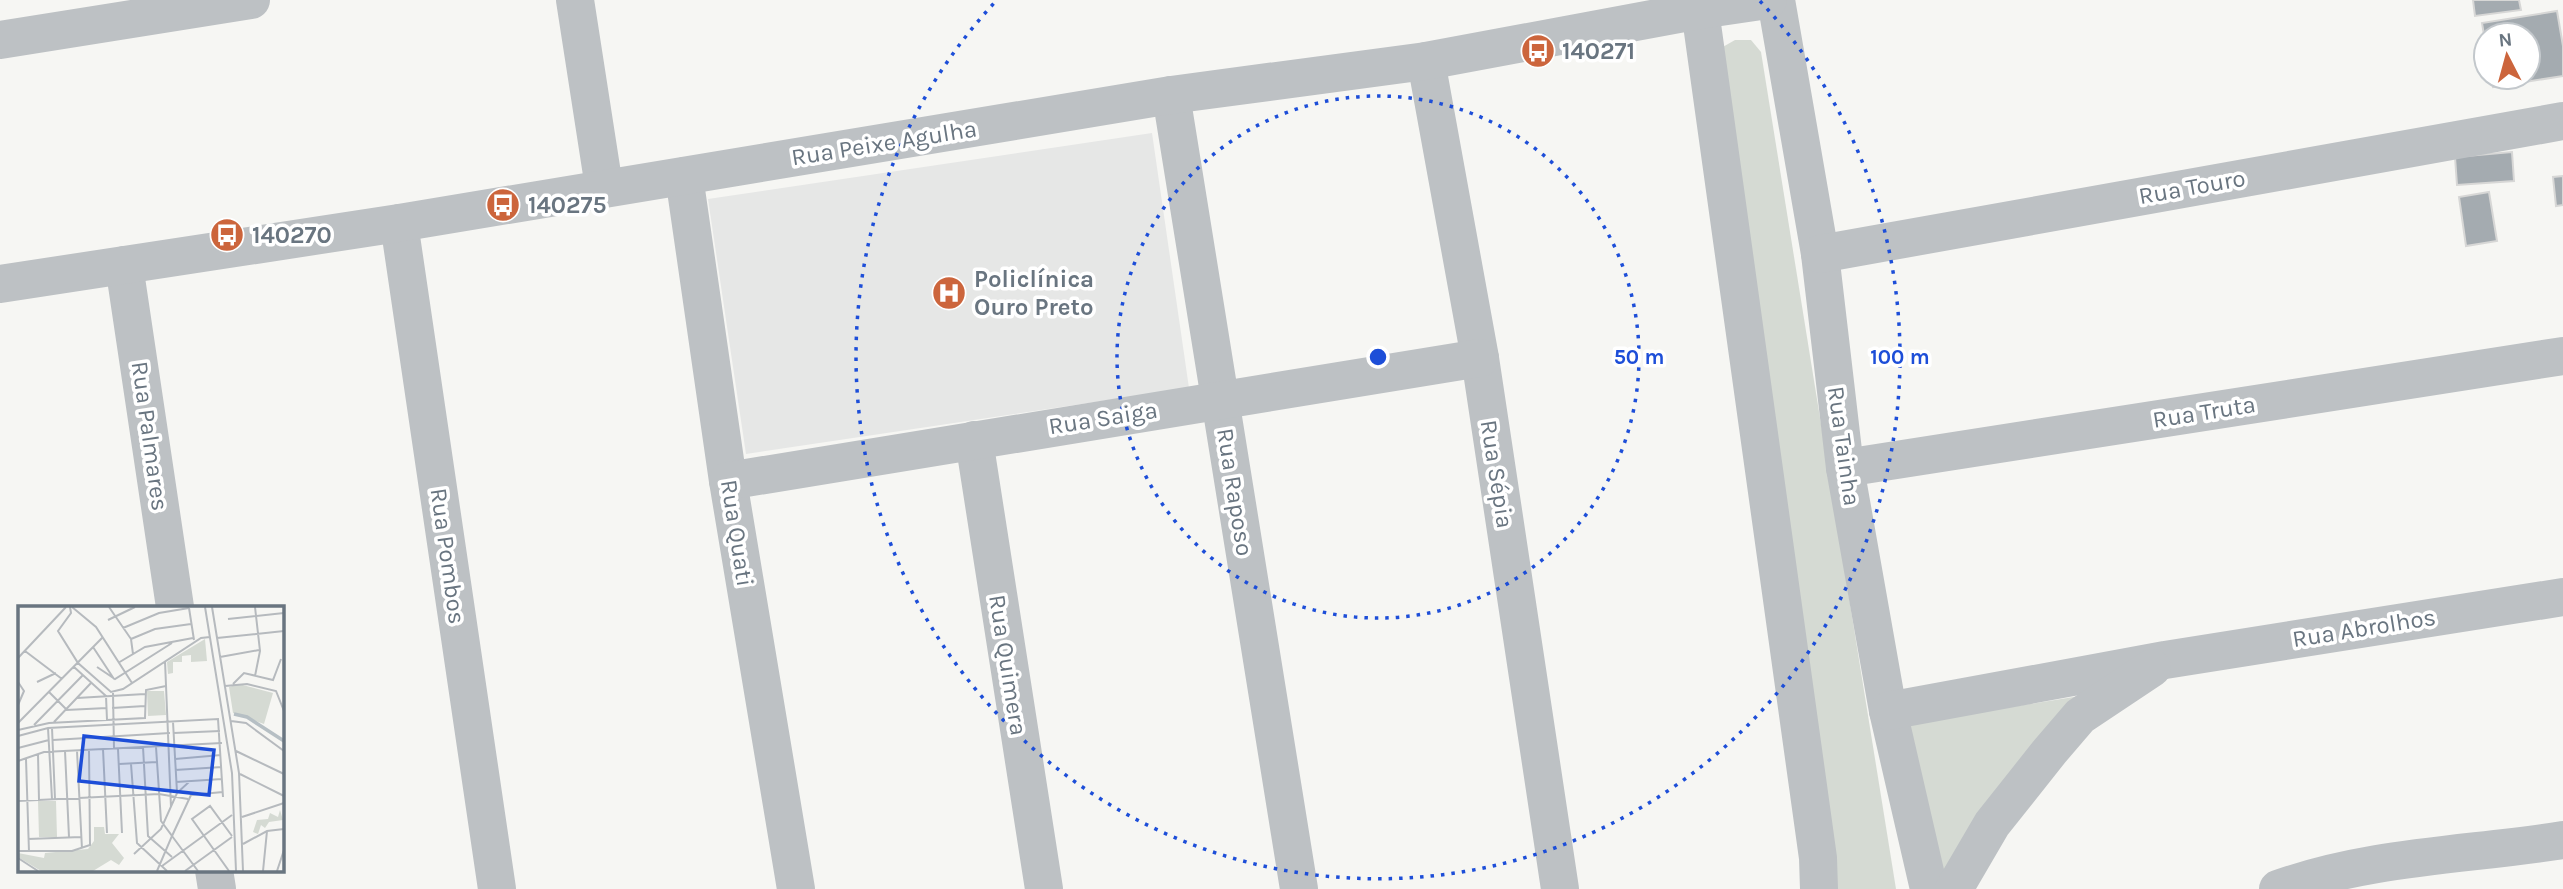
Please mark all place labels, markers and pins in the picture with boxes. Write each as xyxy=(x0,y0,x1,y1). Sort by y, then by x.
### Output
bus stop icon: 140271 xyxy=(1519,32,1557,70)
place label: 140271 xyxy=(1562,37,1635,65)
bus stop icon: 140275 xyxy=(484,186,522,224)
place label: 140275 xyxy=(528,191,606,219)
bus stop icon: 140270 xyxy=(208,216,246,254)
place label: 140270 xyxy=(252,221,332,249)
place label: Policlínica Ouro Preto xyxy=(974,265,1094,321)
hospital icon: Policlínica Ouro Preto xyxy=(930,274,968,312)
centre of rings xyxy=(1366,345,1390,369)

